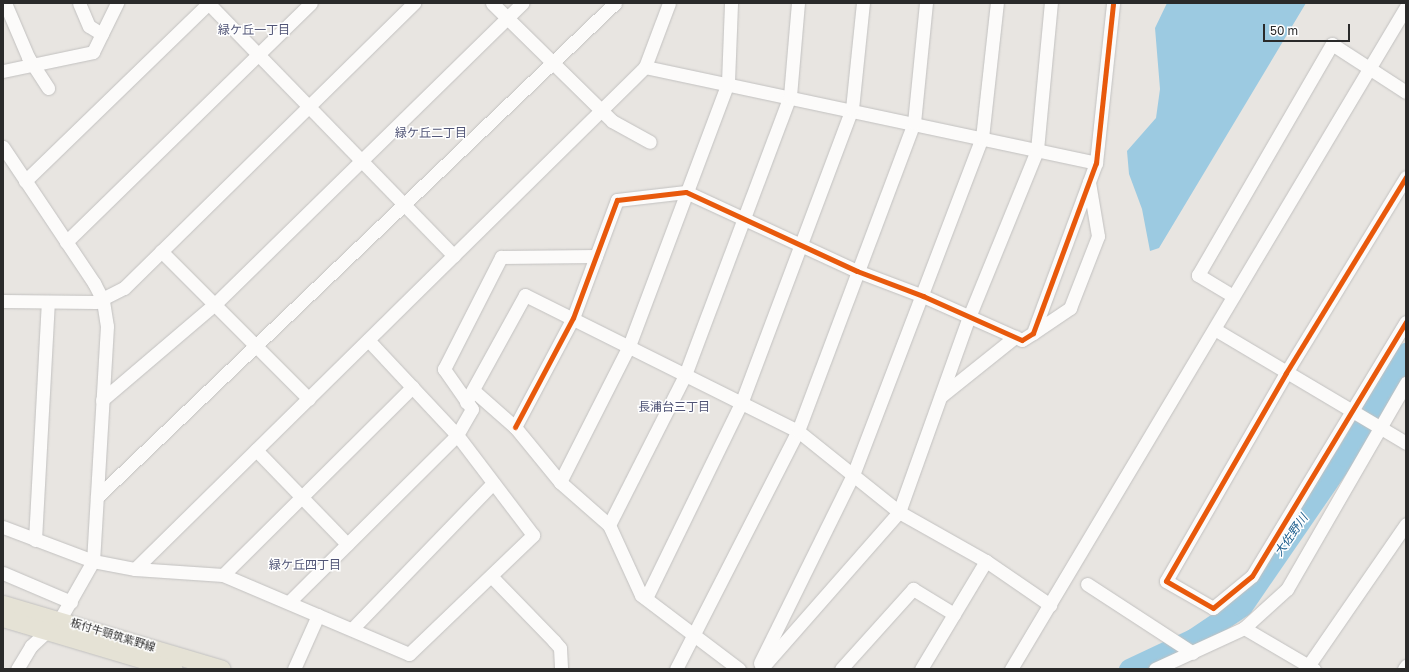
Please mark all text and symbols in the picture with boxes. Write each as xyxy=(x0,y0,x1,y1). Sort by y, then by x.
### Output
scale bar xyxy=(1265,16,1352,42)
district label: 緑ケ丘一丁目 xyxy=(218,23,290,37)
text: 50 m xyxy=(1270,23,1298,38)
district label: 緑ケ丘二丁目 xyxy=(395,126,467,140)
district label: 長浦台三丁目 xyxy=(638,400,710,414)
water label: 大佐野川 xyxy=(1271,511,1311,559)
district label: 緑ケ丘四丁目 xyxy=(269,558,341,572)
street label: 板付牛頸筑紫野線 xyxy=(69,616,157,654)

